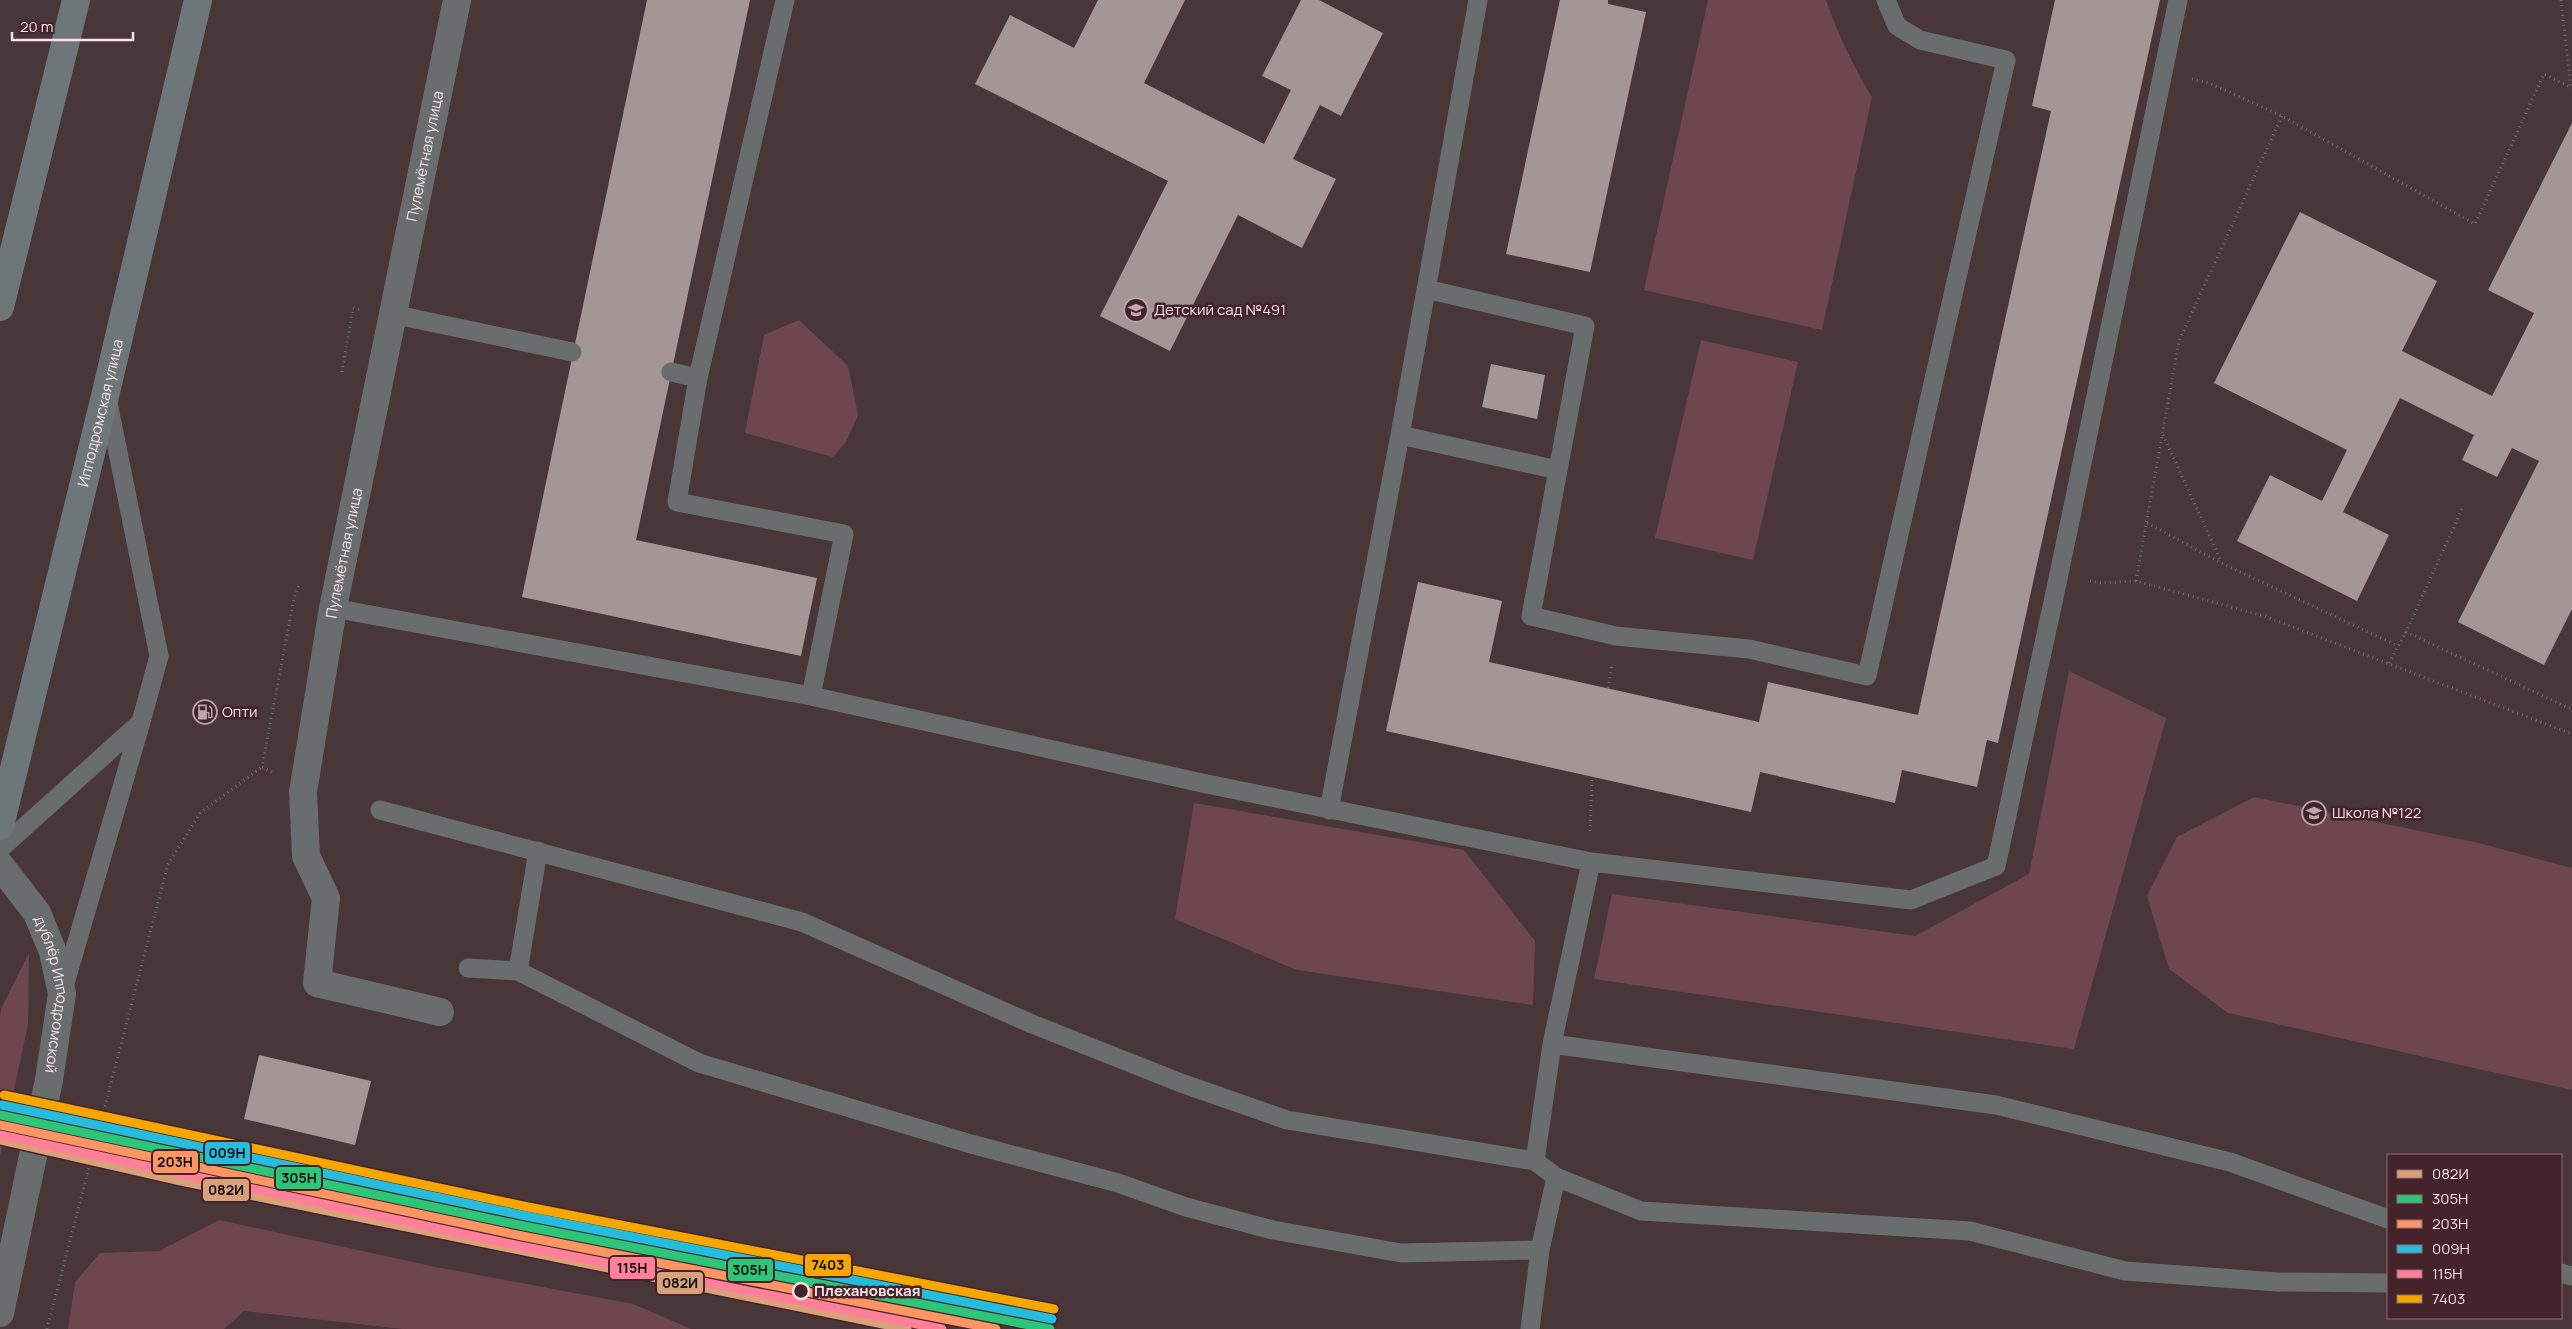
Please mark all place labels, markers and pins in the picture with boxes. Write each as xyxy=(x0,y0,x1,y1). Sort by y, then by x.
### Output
school or university icon: Детский сад №491 xyxy=(1123,297,1149,323)
place label: Детский сад №491 xyxy=(1154,299,1286,320)
fuel station icon: Опти xyxy=(192,699,218,725)
place label: Опти xyxy=(222,701,258,722)
school or university icon: Школа №122 xyxy=(2301,800,2327,826)
place label: Школа №122 xyxy=(2332,802,2421,823)
place label: Плехановская xyxy=(814,1280,920,1301)
marker: Плехановская xyxy=(792,1282,810,1300)

